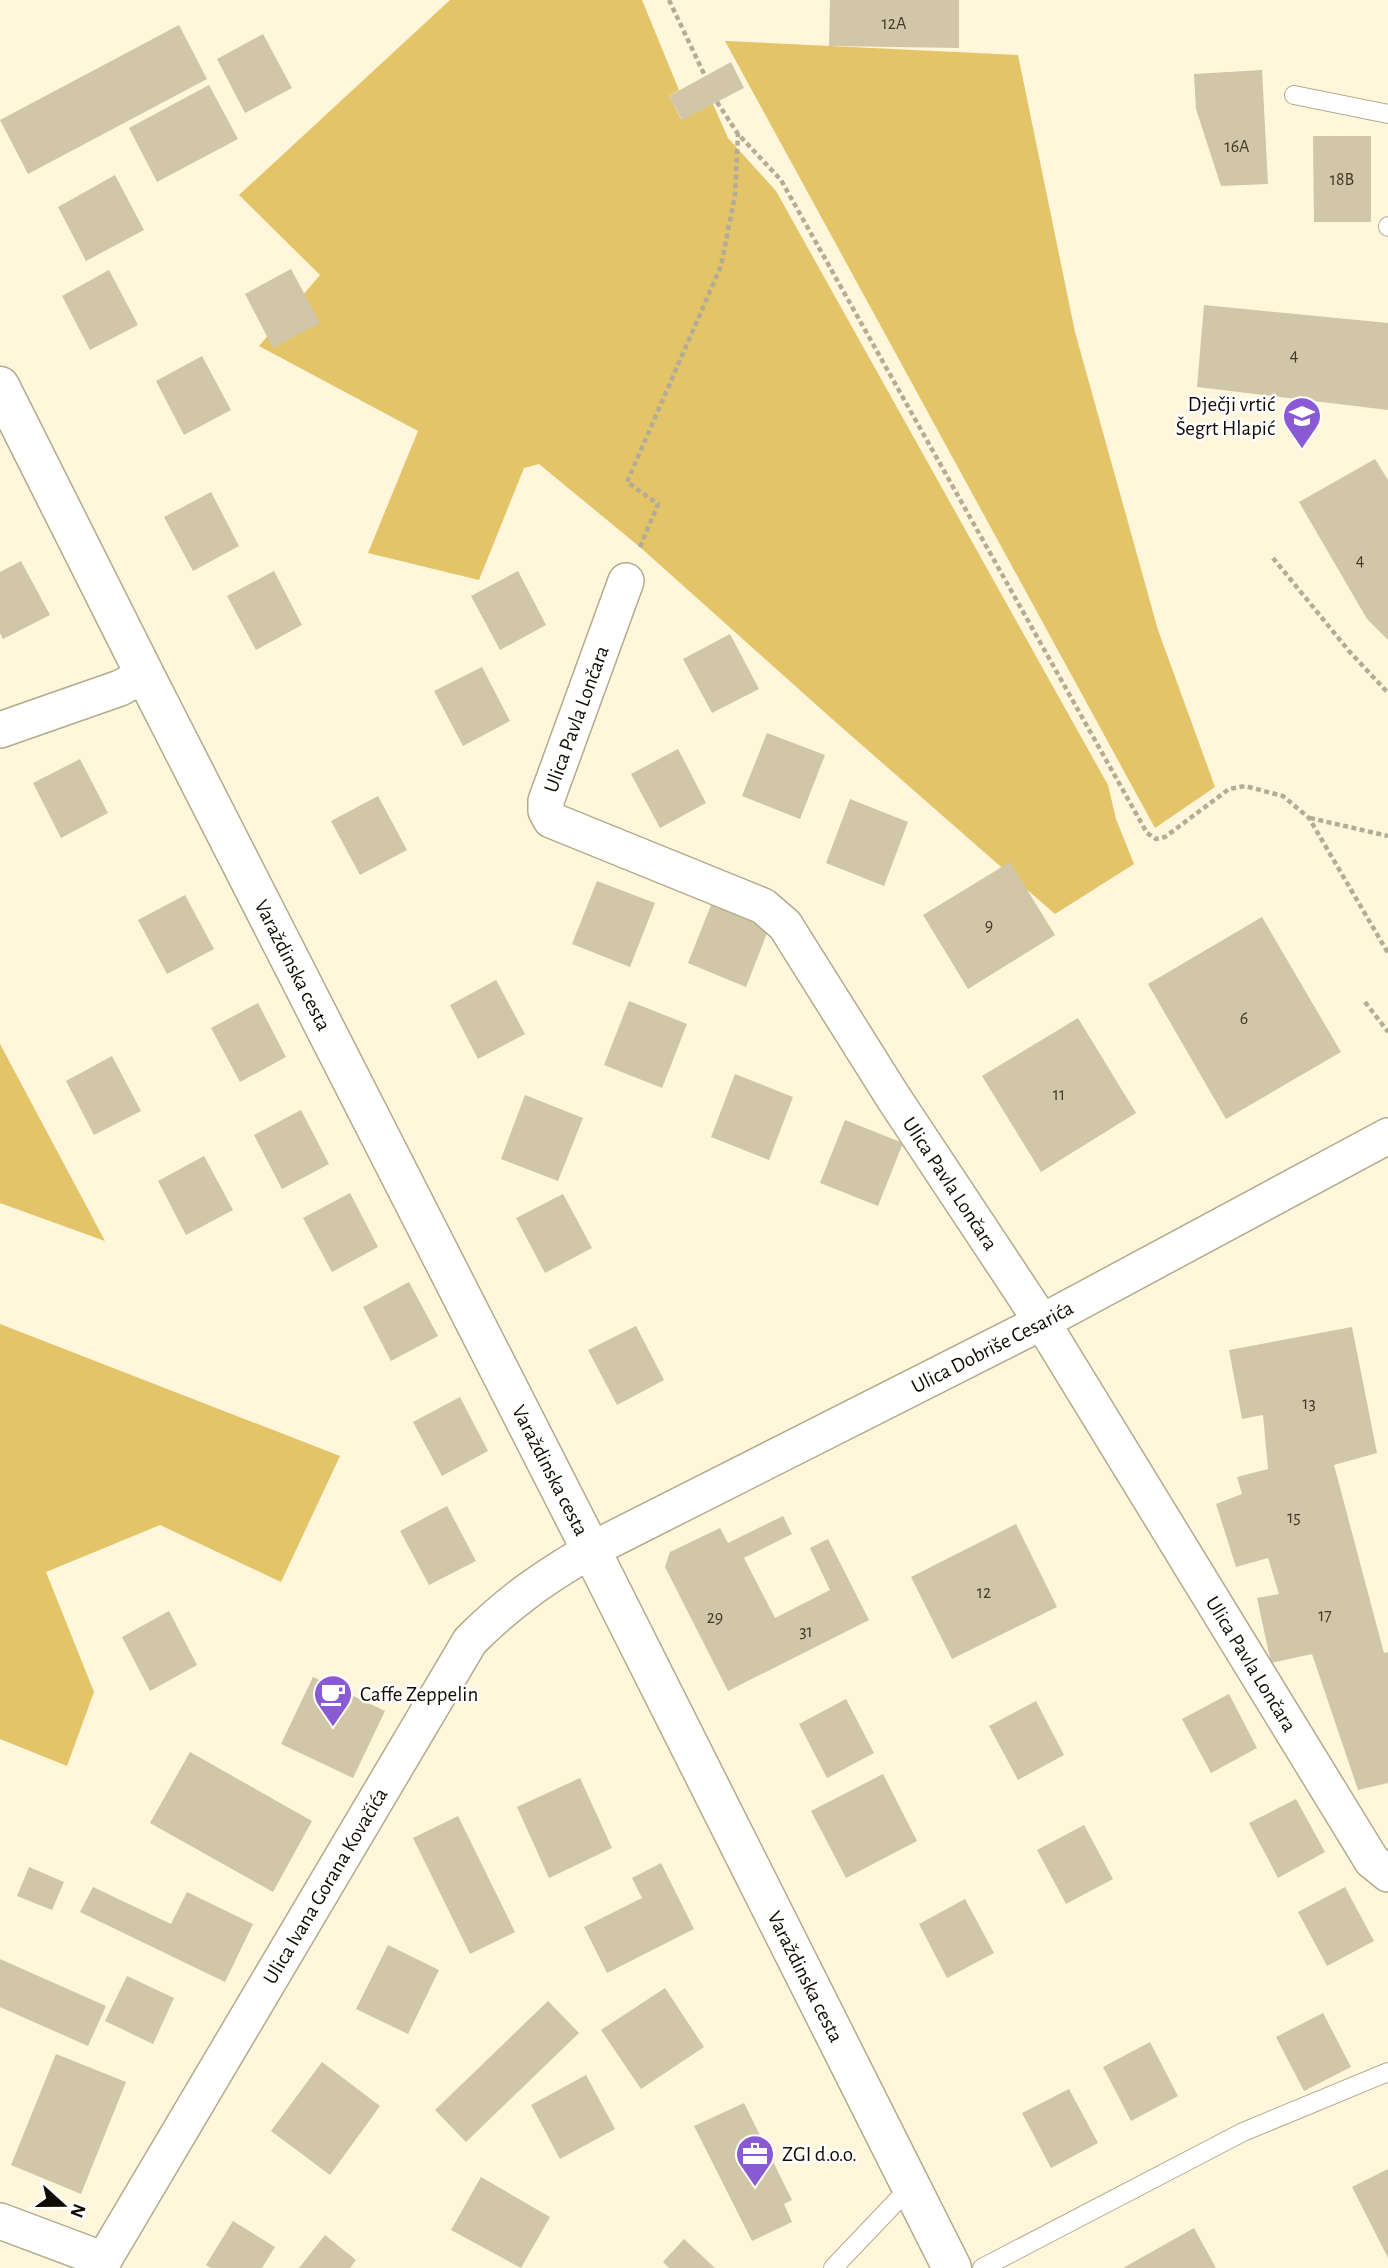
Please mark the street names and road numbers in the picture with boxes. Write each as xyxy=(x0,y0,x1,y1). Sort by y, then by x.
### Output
street label: Ulica Pavla Lončara xyxy=(540,643,613,795)
street label: Varaždinska cesta xyxy=(250,897,335,1034)
street label: Ulica Pavla Lončara xyxy=(898,1113,1001,1254)
street label: Ulica Dobriše Cesarića xyxy=(908,1297,1077,1397)
street label: Varaždinska cesta xyxy=(508,1402,592,1540)
street label: Ulica Pavla Lončara xyxy=(1202,1593,1300,1736)
street label: Ulica Ivana Gorana Kovačića xyxy=(259,1784,392,1988)
street label: Varaždinska cesta xyxy=(763,1908,847,2046)

